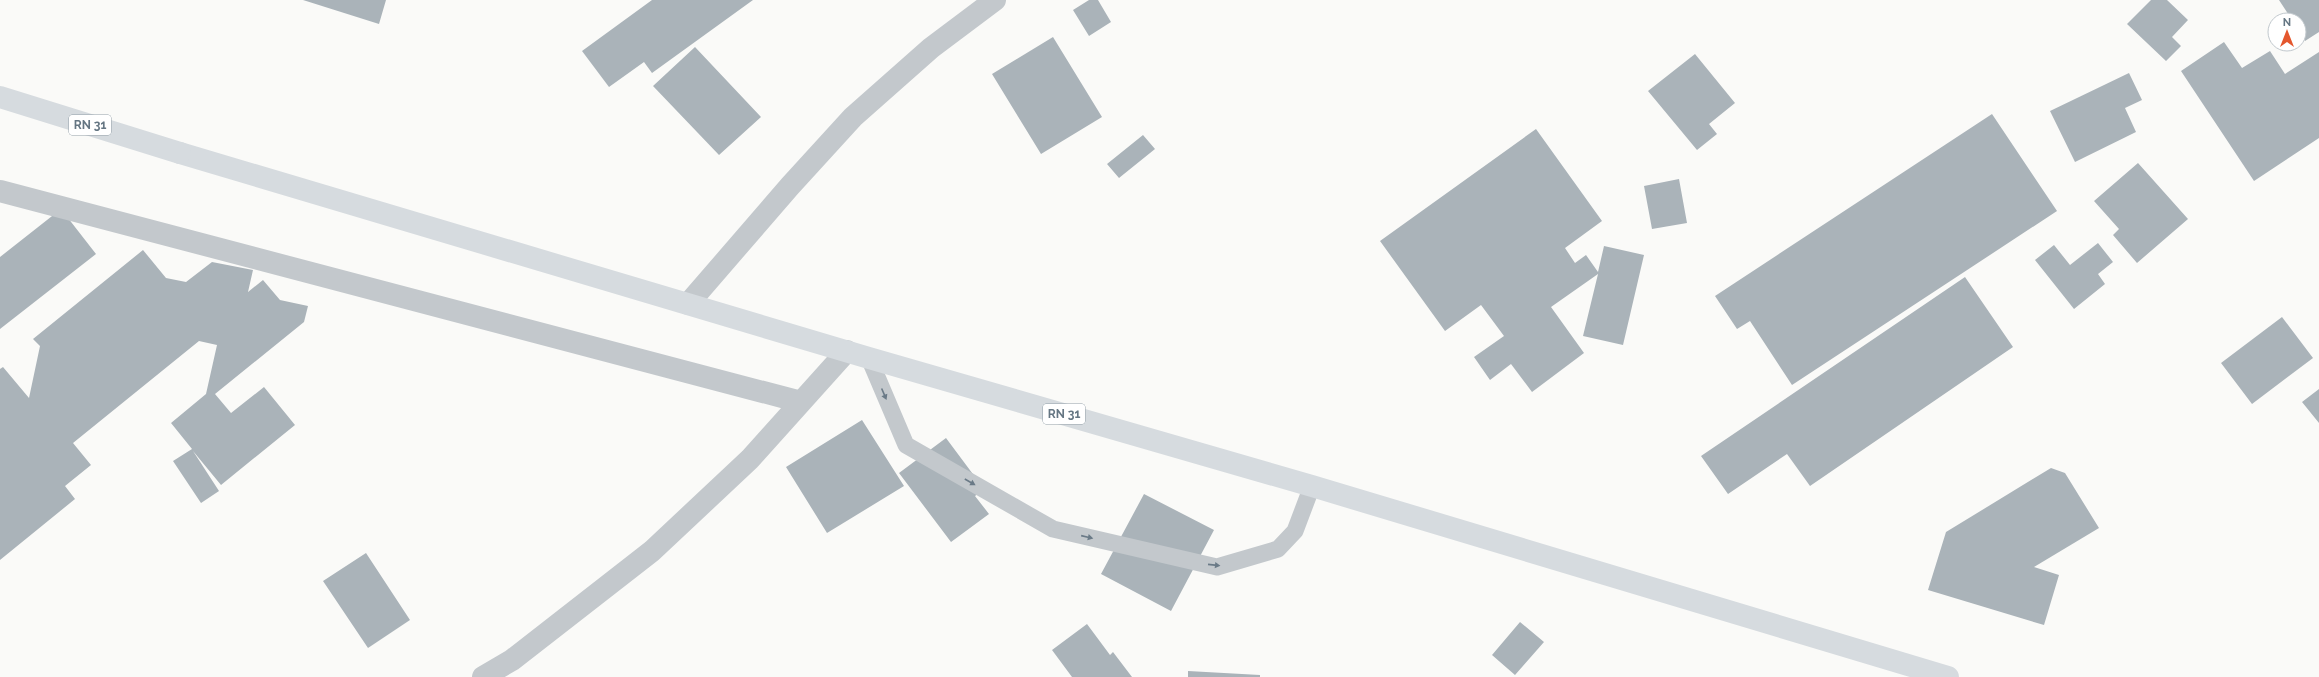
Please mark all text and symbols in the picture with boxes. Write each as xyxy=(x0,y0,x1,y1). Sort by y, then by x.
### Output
north arrow xyxy=(2267,12,2307,52)
text: N xyxy=(2283,16,2291,29)
road number: RN 31 xyxy=(69,115,111,135)
one-way arrow xyxy=(881,388,887,399)
road number: RN 31 xyxy=(1043,404,1085,424)
one-way arrow xyxy=(964,478,976,485)
one-way arrow xyxy=(1081,534,1093,540)
one-way arrow xyxy=(1207,562,1220,568)

